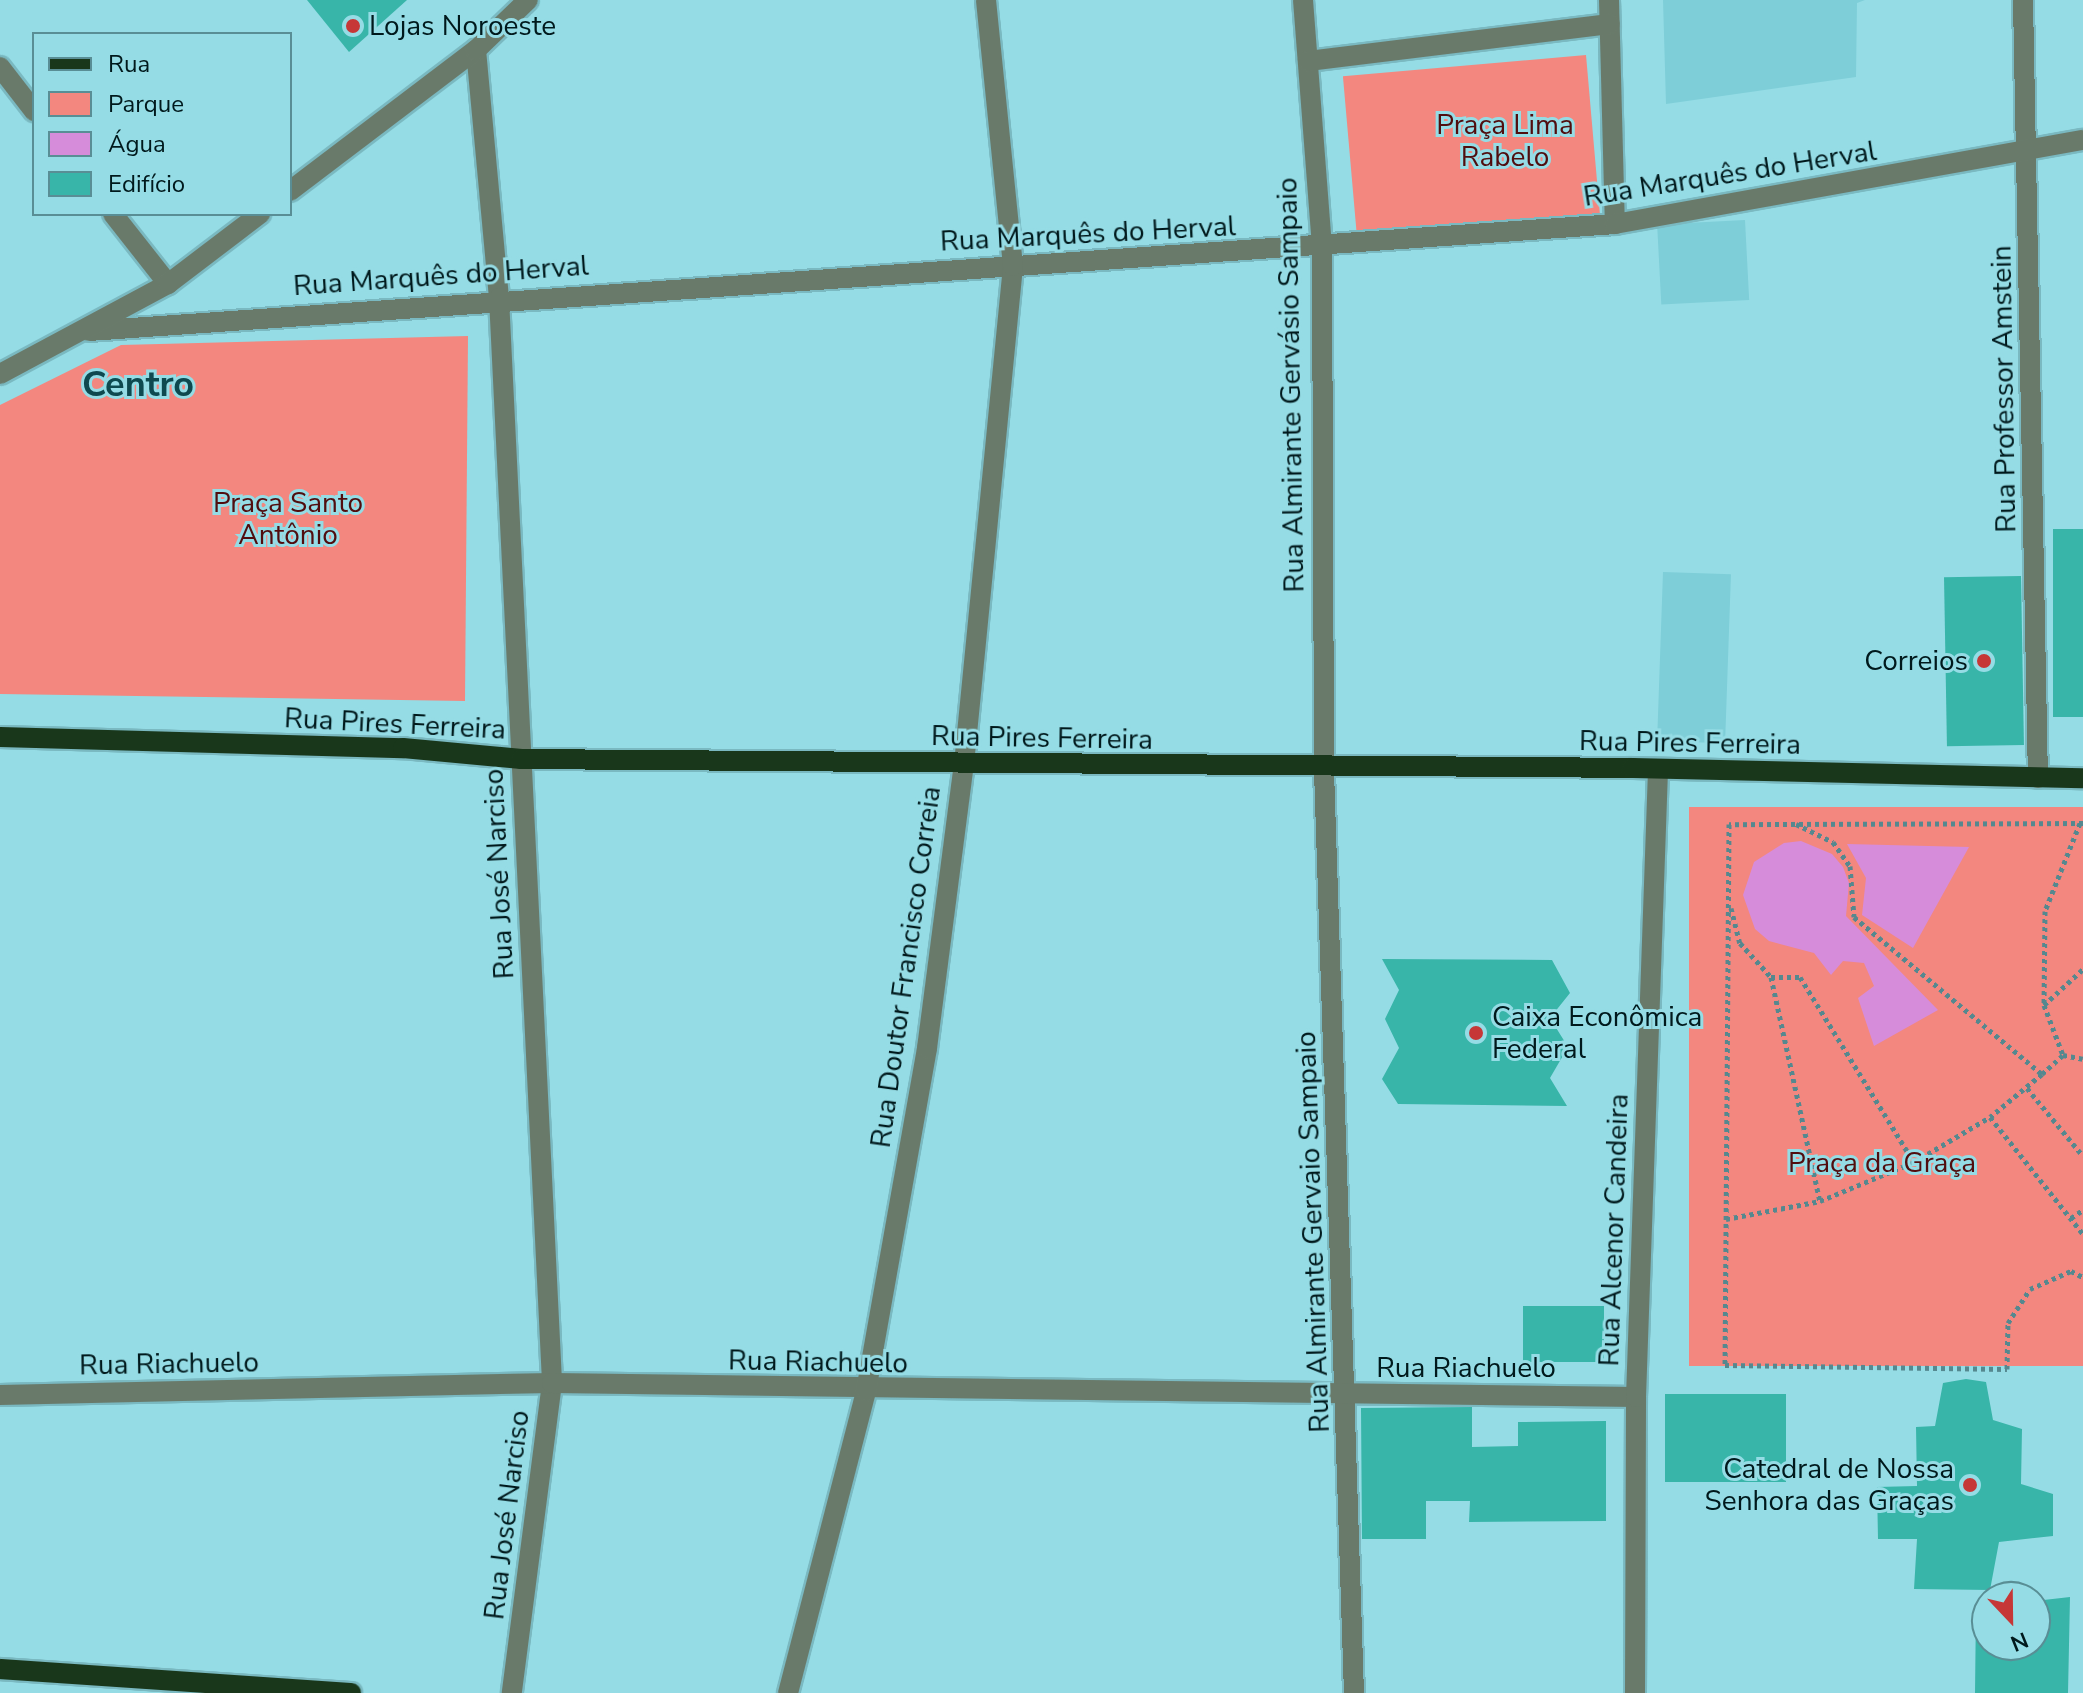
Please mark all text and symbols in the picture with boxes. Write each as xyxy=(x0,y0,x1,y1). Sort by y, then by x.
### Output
place label: Lojas Noroeste xyxy=(369,9,556,43)
marker: Lojas Noroeste xyxy=(344,17,362,35)
legend xyxy=(32,32,292,216)
text: Rua xyxy=(108,48,150,80)
text: Parque xyxy=(108,88,184,120)
park label: Praça Lima Rabelo xyxy=(1436,108,1574,174)
text: Água xyxy=(108,128,166,160)
street label: Rua Marquês do Herval xyxy=(1581,134,1879,214)
text: Edifício xyxy=(108,168,185,200)
street label: Rua Almirante Gervásio Sampaio xyxy=(1271,177,1311,593)
street label: Rua Marquês do Herval xyxy=(939,209,1237,259)
street label: Rua Professor Amstein xyxy=(1985,245,2023,533)
street label: Rua Marquês do Herval xyxy=(292,249,590,303)
district label: Centro xyxy=(82,363,194,407)
park label: Praça Santo Antônio xyxy=(213,486,363,552)
place label: Correios xyxy=(1864,644,1968,678)
marker: Correios xyxy=(1975,652,1993,670)
street label: Rua Pires Ferreira xyxy=(283,701,507,747)
street label: Rua Pires Ferreira xyxy=(931,719,1153,757)
street label: Rua Pires Ferreira xyxy=(1579,724,1801,762)
street label: Rua José Narciso xyxy=(477,768,521,980)
street label: Rua Doutor Francisco Correia xyxy=(864,784,948,1150)
place label: Caixa Econômica Federal xyxy=(1492,1000,1702,1066)
marker: Caixa Econômica Federal xyxy=(1467,1024,1485,1042)
street label: Rua Almirante Gervaio Sampaio xyxy=(1289,1031,1337,1433)
street label: Rua Alcenor Candeira xyxy=(1592,1093,1636,1367)
park label: Praça da Graça xyxy=(1788,1146,1976,1180)
street label: Rua Riachuelo xyxy=(728,1344,908,1380)
street label: Rua Riachuelo xyxy=(79,1346,259,1382)
street label: Rua Riachuelo xyxy=(1376,1351,1556,1385)
street label: Rua José Narciso xyxy=(477,1408,537,1622)
place label: Catedral de Nossa Senhora das Graças xyxy=(1705,1452,1954,1518)
marker: Catedral de Nossa Senhora das Graças xyxy=(1961,1476,1979,1494)
north arrow xyxy=(1971,1581,2051,1661)
text: N xyxy=(2006,1624,2032,1658)

